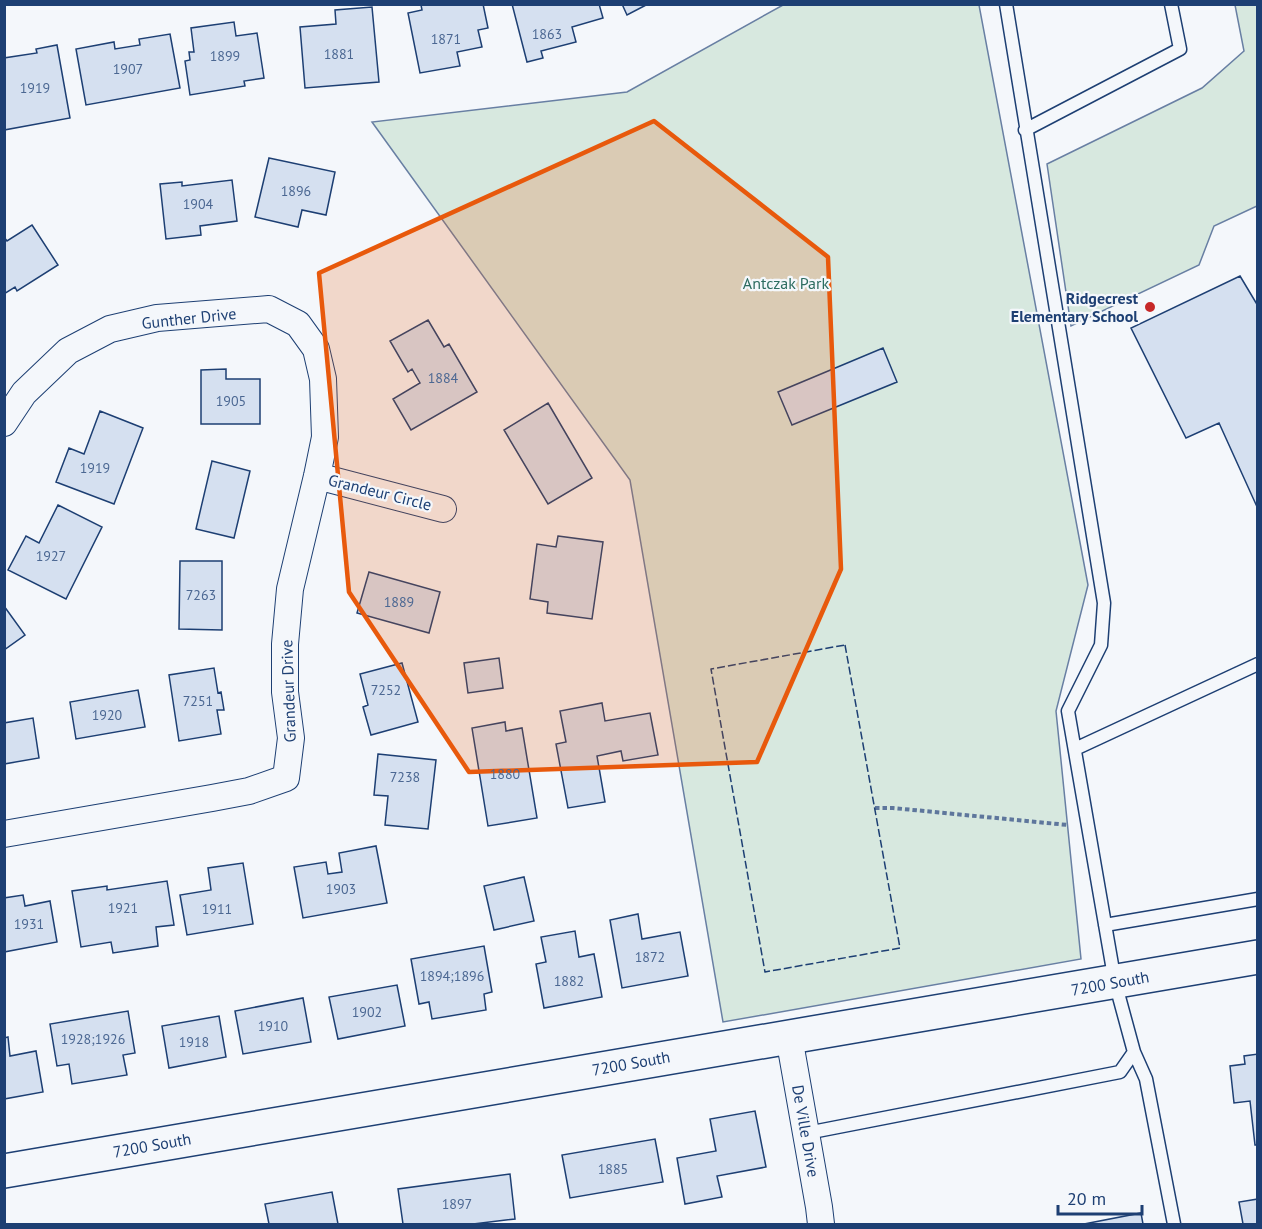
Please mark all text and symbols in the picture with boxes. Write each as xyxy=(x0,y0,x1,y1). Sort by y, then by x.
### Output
house number: 1863 xyxy=(532,25,562,43)
house number: 1871 xyxy=(431,30,461,48)
house number: 1881 xyxy=(324,45,354,63)
house number: 1899 xyxy=(210,47,240,65)
house number: 1907 xyxy=(113,60,143,78)
house number: 1919 xyxy=(20,79,50,97)
house number: 1896 xyxy=(281,182,311,200)
house number: 1904 xyxy=(183,195,214,213)
park label: Antczak Park xyxy=(743,273,829,293)
place label: Ridgecrest Elementary School xyxy=(1011,288,1138,326)
marker: Ridgecrest Elementary School xyxy=(1143,300,1157,314)
street label: Gunther Drive xyxy=(141,303,237,333)
house number: 1884 xyxy=(428,369,459,387)
house number: 1905 xyxy=(216,392,246,410)
house number: 1919 xyxy=(80,459,110,477)
street label: Grandeur Circle xyxy=(326,469,434,515)
house number: 1927 xyxy=(36,547,66,565)
house number: 7263 xyxy=(186,586,216,604)
house number: 1889 xyxy=(384,593,414,611)
street label: Grandeur Drive xyxy=(276,639,300,743)
house number: 7252 xyxy=(371,681,401,699)
house number: 7251 xyxy=(183,692,213,710)
house number: 1920 xyxy=(92,706,123,724)
house number: 1880 xyxy=(490,765,521,783)
house number: 7238 xyxy=(390,768,420,786)
house number: 1903 xyxy=(326,880,356,898)
house number: 1921 xyxy=(108,899,138,917)
house number: 1911 xyxy=(202,900,232,918)
house number: 1931 xyxy=(14,915,44,933)
house number: 1872 xyxy=(635,948,665,966)
street label: 7200 South xyxy=(1069,966,1151,1000)
house number: 1894;1896 xyxy=(420,967,484,985)
house number: 1882 xyxy=(554,972,584,990)
house number: 1902 xyxy=(352,1003,382,1021)
house number: 1910 xyxy=(258,1017,289,1035)
house number: 1928;1926 xyxy=(61,1030,125,1048)
house number: 1918 xyxy=(179,1033,209,1051)
street label: 7200 South xyxy=(590,1046,672,1080)
street label: De Ville Drive xyxy=(788,1083,824,1179)
street label: 7200 South xyxy=(111,1128,193,1162)
house number: 1885 xyxy=(598,1160,628,1178)
scale bar xyxy=(1058,1178,1142,1216)
text: 20 m xyxy=(1067,1187,1106,1210)
house number: 1897 xyxy=(442,1195,472,1213)

